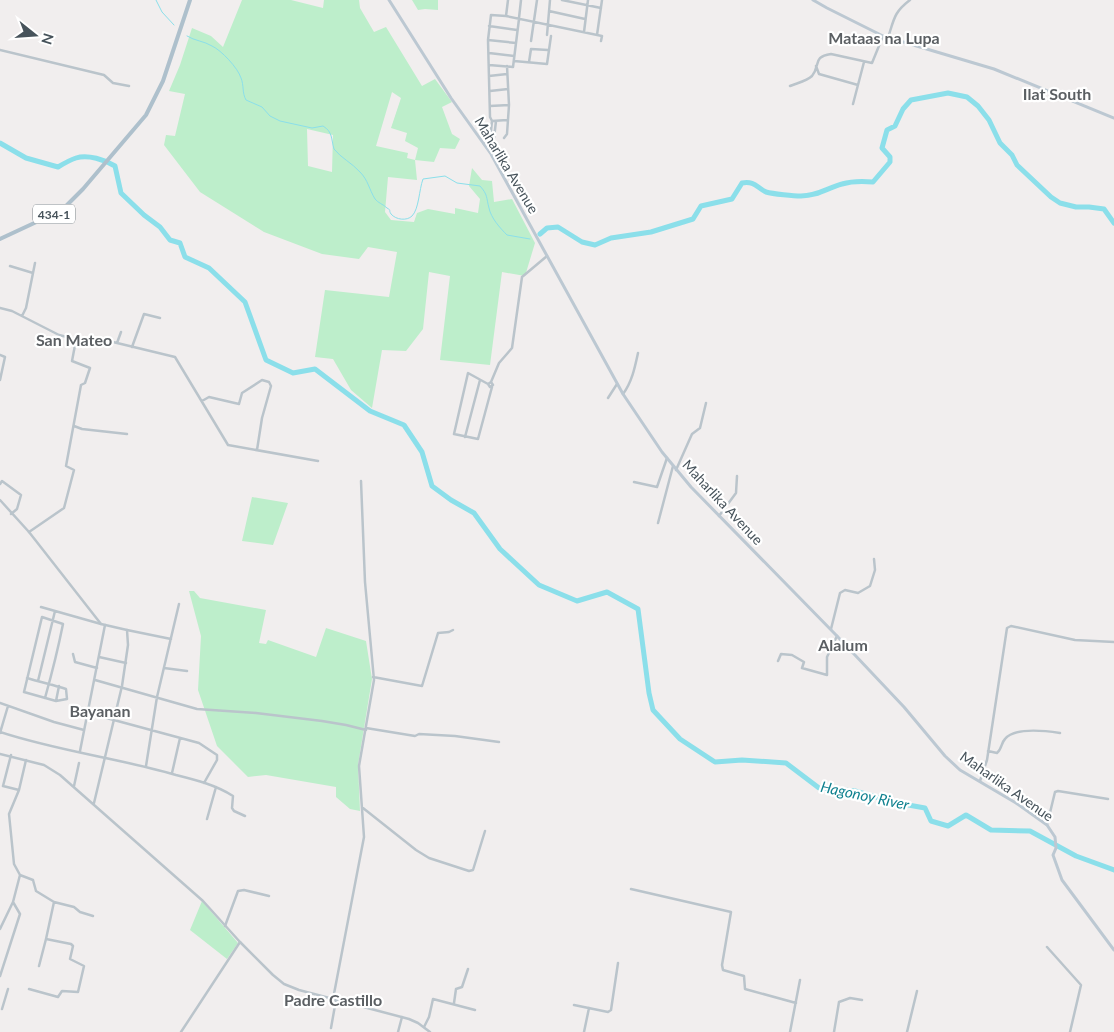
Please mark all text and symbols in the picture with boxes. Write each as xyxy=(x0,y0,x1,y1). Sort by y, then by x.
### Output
north arrow xyxy=(10,10,60,60)
district label: Mataas na Lupa xyxy=(828,28,940,47)
text: N xyxy=(38,31,58,47)
district label: Ilat South xyxy=(1023,84,1091,103)
street label: Maharlika Avenue xyxy=(471,114,543,216)
road number: 434-1 xyxy=(33,204,75,223)
district label: San Mateo xyxy=(36,330,112,349)
street label: Maharlika Avenue xyxy=(679,456,767,548)
district label: Alalum xyxy=(817,635,868,654)
district label: Bayanan xyxy=(70,701,130,720)
street label: Maharlika Avenue xyxy=(957,748,1057,824)
water label: Hagonoy River xyxy=(819,777,912,813)
district label: Padre Castillo xyxy=(284,990,382,1009)

